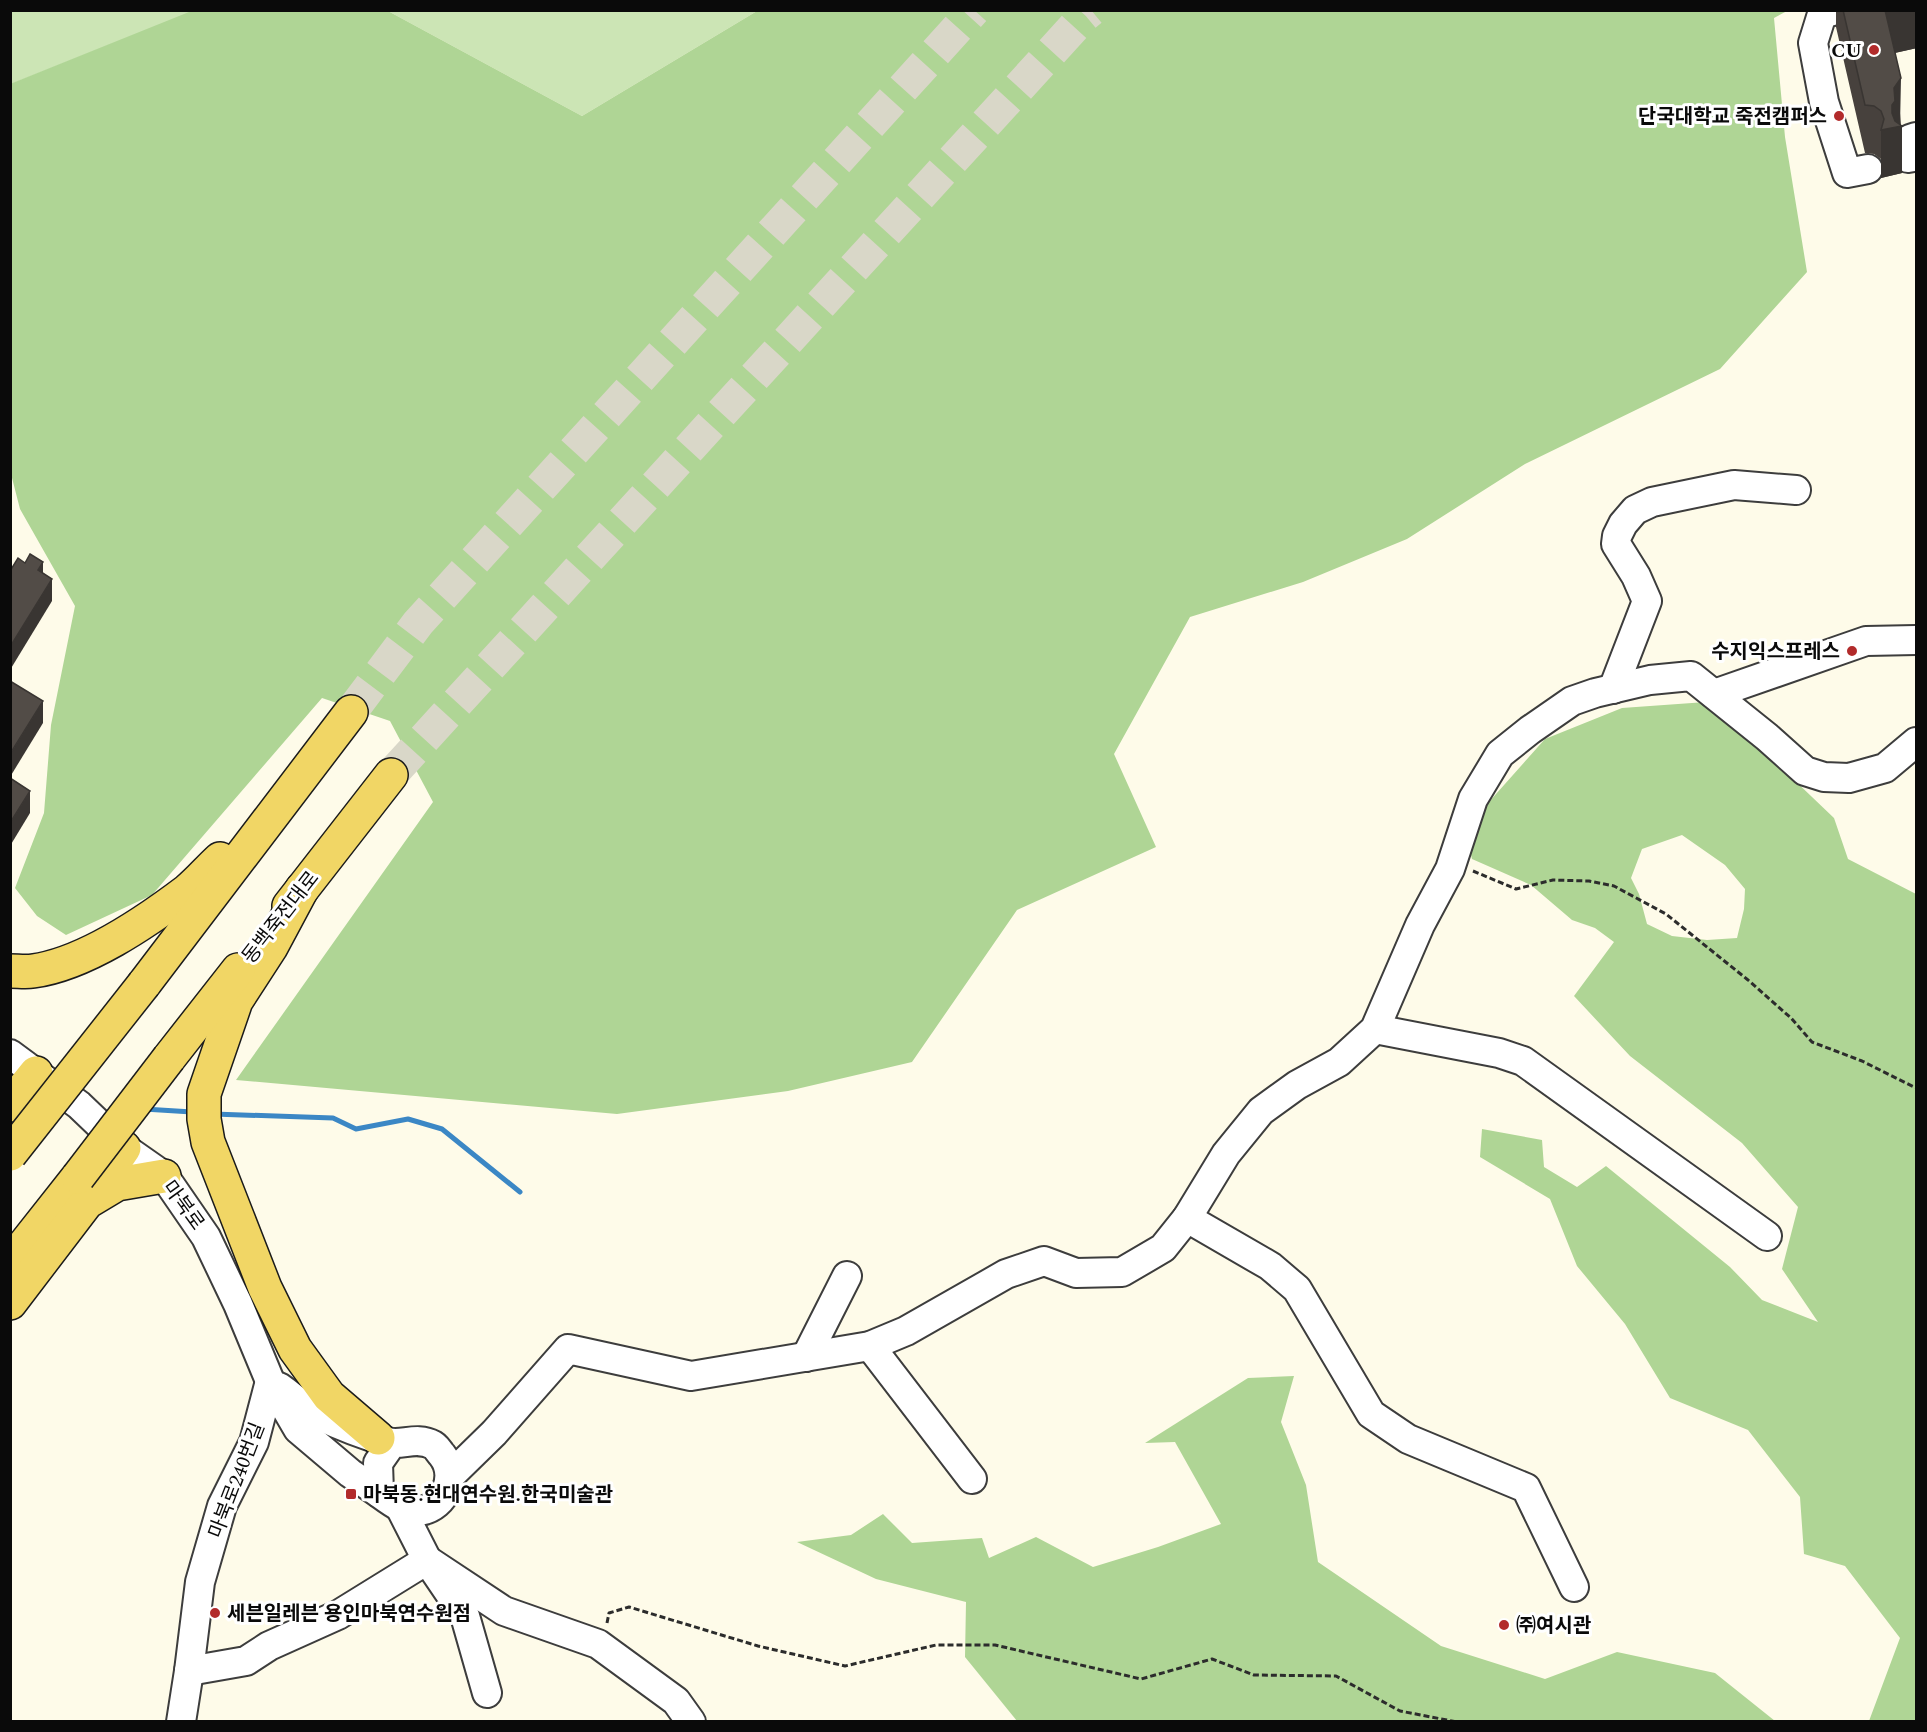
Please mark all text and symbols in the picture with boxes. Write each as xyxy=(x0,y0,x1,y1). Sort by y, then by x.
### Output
place label: CU xyxy=(1831,36,1862,66)
marker: CU xyxy=(1867,43,1881,57)
place label: 단국대학교 죽전캠퍼스 xyxy=(1638,102,1827,132)
marker: 단국대학교 죽전캠퍼스 xyxy=(1832,109,1846,123)
place label: 수지익스프레스 xyxy=(1711,637,1840,667)
marker: 수지익스프레스 xyxy=(1845,644,1859,658)
street label: 동백죽전대로 xyxy=(235,865,327,970)
street label: 마북로 xyxy=(155,1174,212,1237)
street label: 마북로240번길 xyxy=(201,1418,273,1543)
place label: 마북동.현대연수원.한국미술관 xyxy=(363,1480,614,1510)
marker: 마북동.현대연수원.한국미술관 xyxy=(344,1487,358,1501)
place label: 세븐일레븐 용인마북연수원점 xyxy=(227,1599,471,1629)
marker: 세븐일레븐 용인마북연수원점 xyxy=(208,1606,222,1620)
place label: ㈜여시관 xyxy=(1516,1611,1592,1641)
marker: ㈜여시관 xyxy=(1497,1618,1511,1632)

